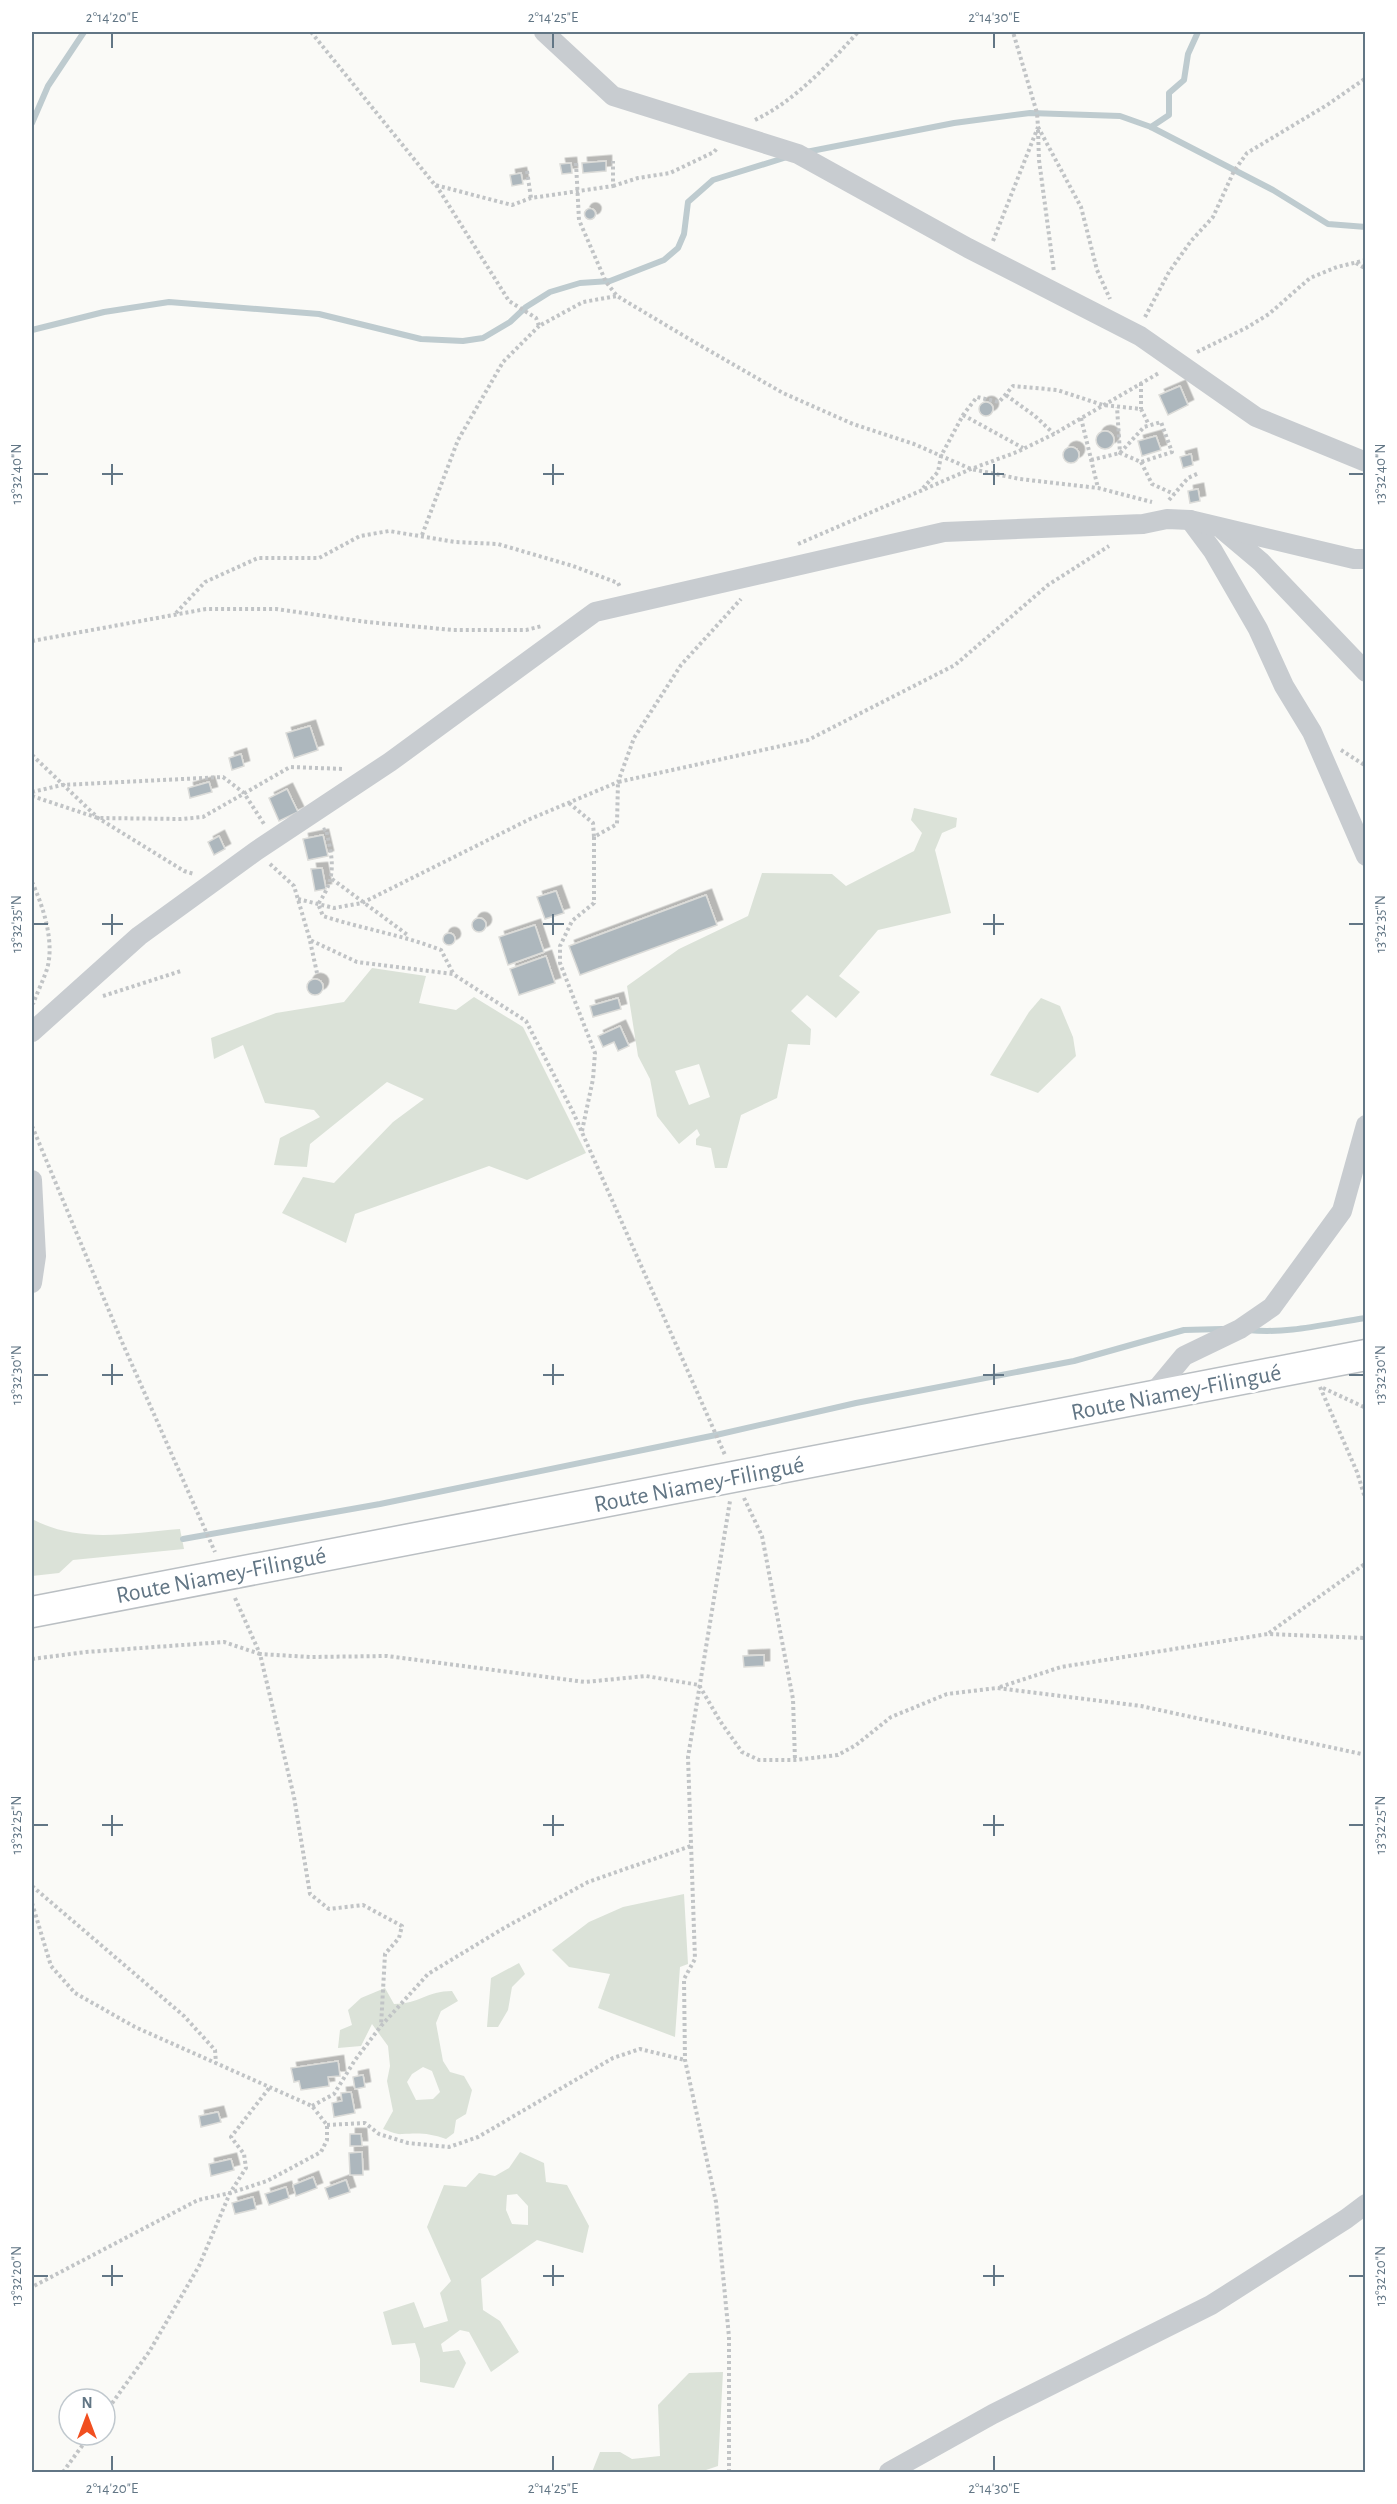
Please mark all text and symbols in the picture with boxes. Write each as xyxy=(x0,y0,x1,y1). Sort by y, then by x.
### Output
text: 2°14'20"E xyxy=(86,10,138,25)
text: 2°14'25"E xyxy=(528,10,578,25)
text: 2°14'30"E xyxy=(968,10,1020,25)
text: 13°32'40"N xyxy=(9,444,24,504)
text: 13°32'40"N xyxy=(1373,444,1388,504)
text: 13°32'35"N xyxy=(9,895,24,953)
text: 13°32'35"N xyxy=(1373,895,1388,953)
text: 13°32'30"N xyxy=(9,1345,24,1405)
text: 13°32'30"N xyxy=(1373,1345,1388,1405)
street label: Route Niamey-Filingué xyxy=(1069,1361,1283,1425)
street label: Route Niamey-Filingué xyxy=(592,1453,806,1517)
street label: Route Niamey-Filingué xyxy=(114,1544,328,1608)
text: 13°32'25"N xyxy=(9,1796,24,1854)
text: 13°32'25"N xyxy=(1373,1796,1388,1854)
text: 13°32'20"N xyxy=(9,2246,24,2306)
text: 13°32'20"N xyxy=(1373,2246,1388,2306)
north arrow xyxy=(57,2387,117,2447)
text: N xyxy=(81,2395,93,2411)
text: 2°14'20"E xyxy=(86,2481,138,2496)
text: 2°14'25"E xyxy=(528,2481,578,2496)
text: 2°14'30"E xyxy=(968,2481,1020,2496)

